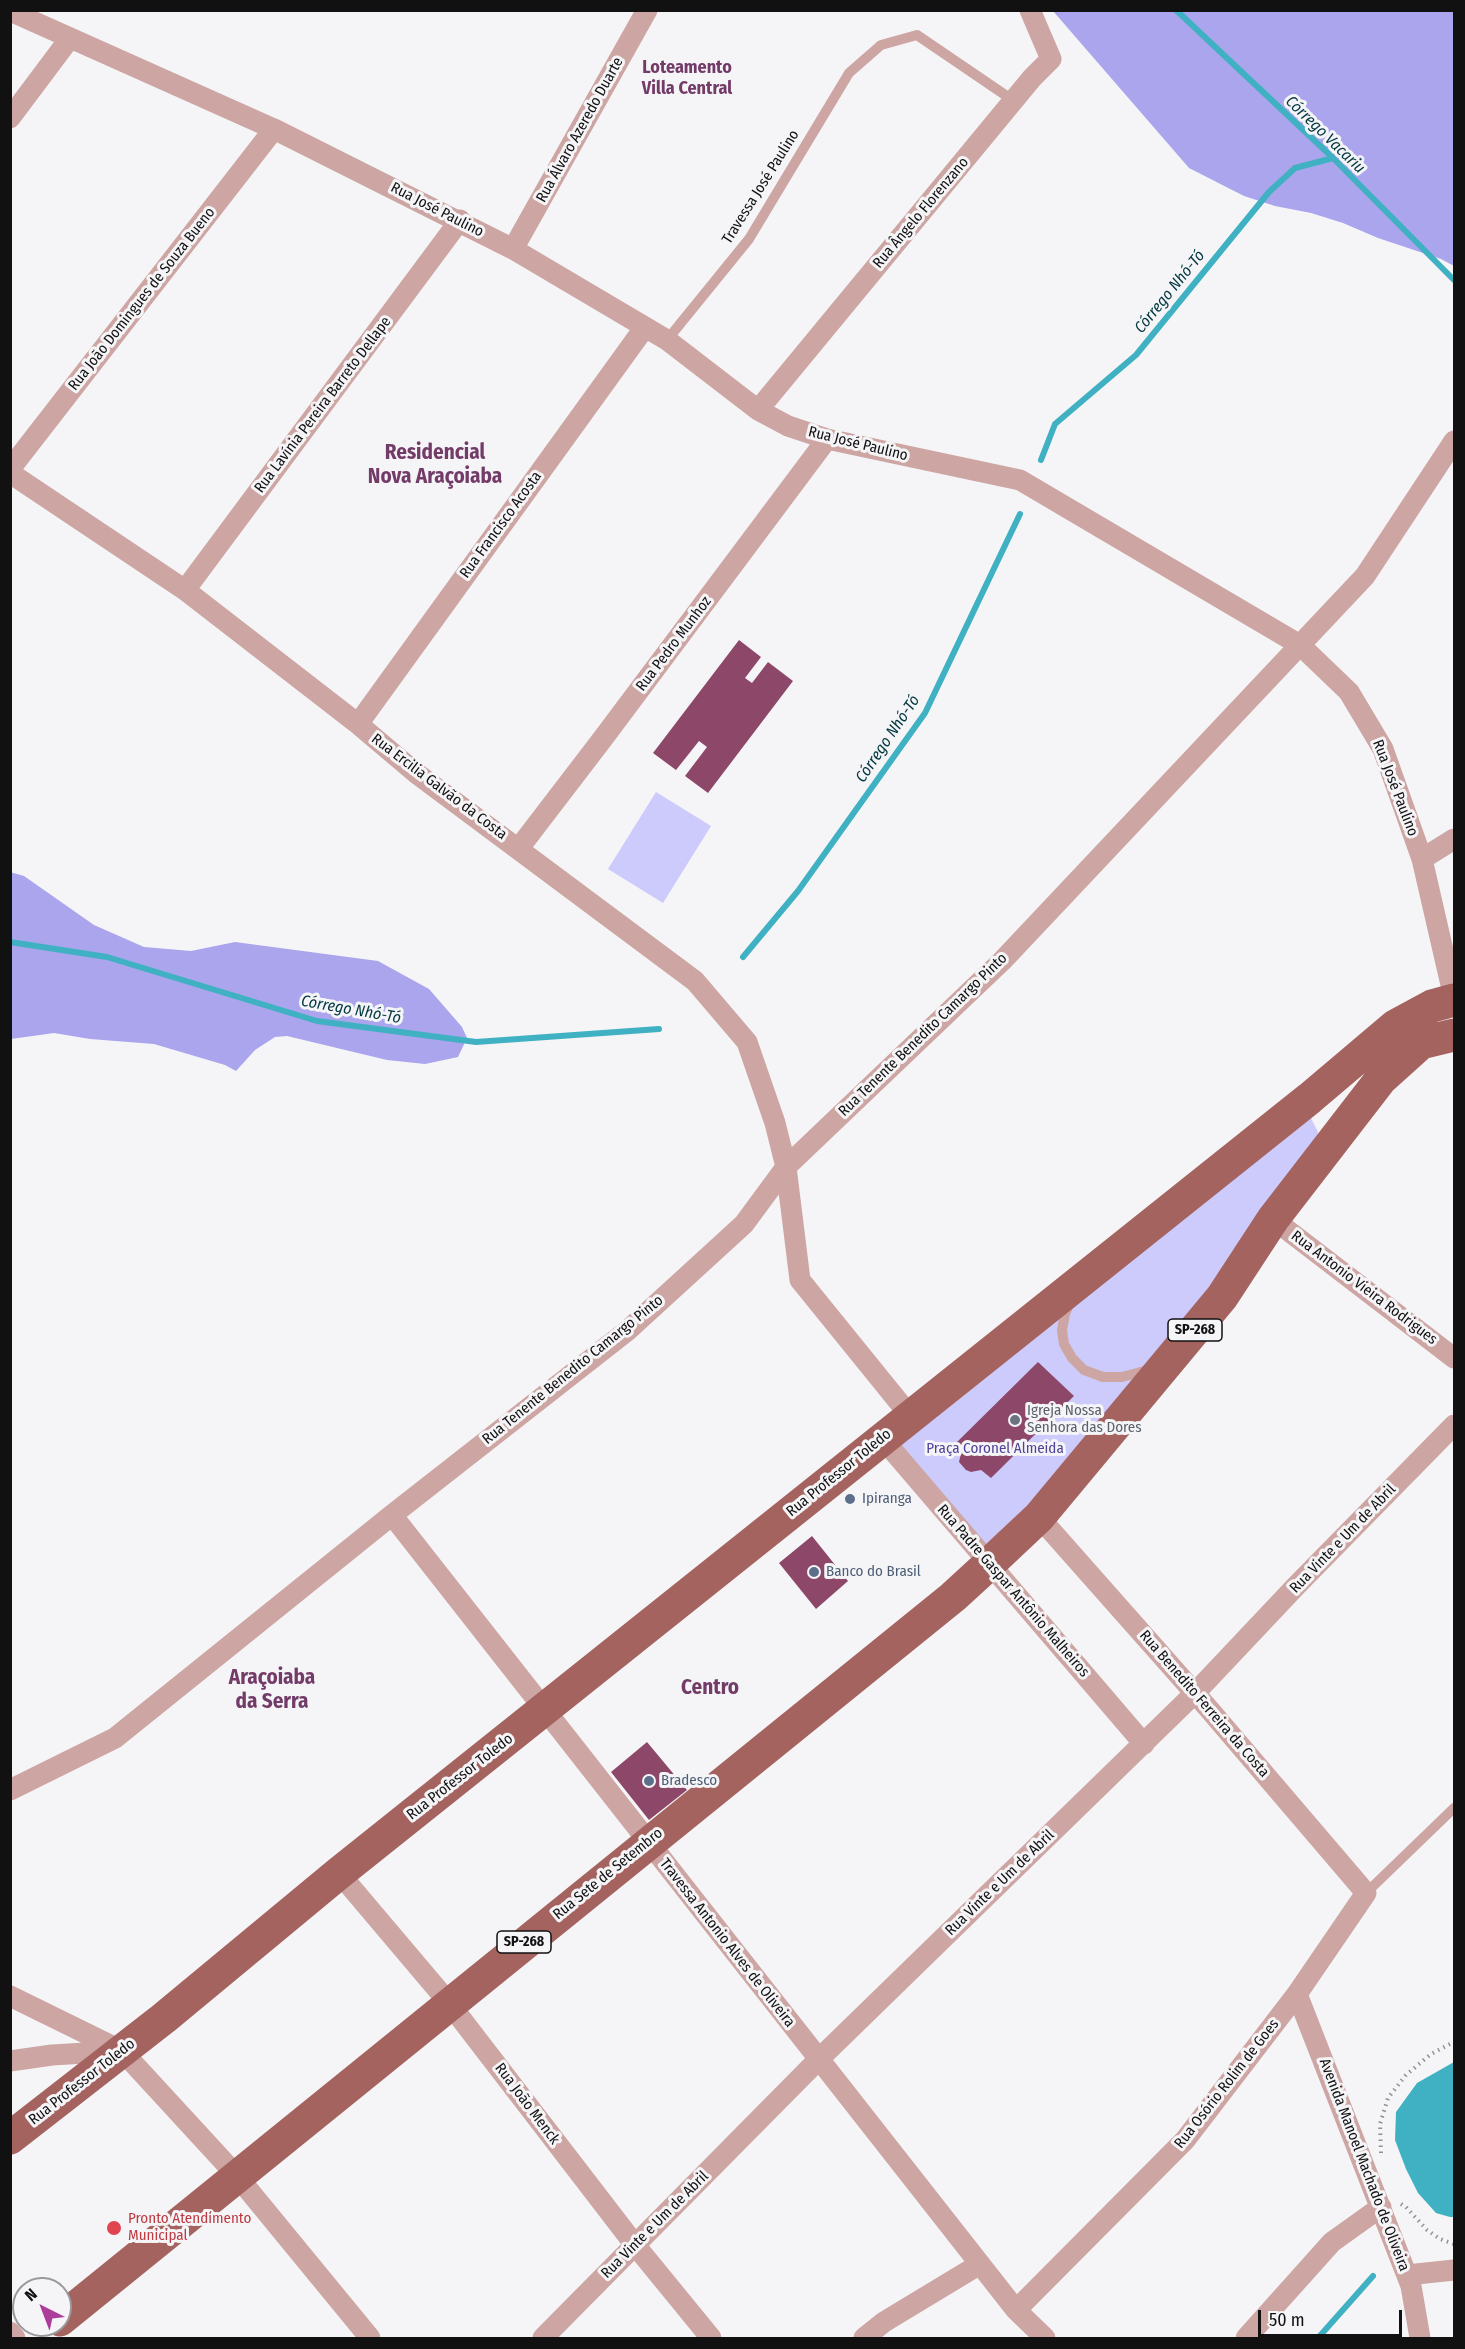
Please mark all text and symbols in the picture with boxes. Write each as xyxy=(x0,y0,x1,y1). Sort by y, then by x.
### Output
street label: Rua Álvaro Azeredo Duarte xyxy=(533,54,627,206)
district label: Loteamento Villa Central xyxy=(642,57,732,100)
water label: Córrego Vacariu xyxy=(1281,92,1369,178)
street label: Travessa José Paulino xyxy=(719,127,803,247)
street label: Rua Ângelo Florenzano xyxy=(869,154,973,272)
street label: Rua José Paulino xyxy=(387,179,487,241)
street label: Rua João Domingues de Souza Bueno xyxy=(65,204,219,394)
water label: Córrego Nhó-Tó xyxy=(1131,247,1209,337)
street label: Rua Lavínia Pereira Barreto Dellape xyxy=(251,313,395,497)
street label: Rua José Paulino xyxy=(806,423,910,465)
district label: Residencial Nova Araçoiaba xyxy=(368,440,502,490)
street label: Rua Francisco Acosta xyxy=(456,468,546,582)
street label: Rua Pedro Munhoz xyxy=(633,593,715,695)
water label: Córrego Nhó-Tó xyxy=(852,692,924,786)
street label: Rua Ercilia Galvão da Costa xyxy=(368,730,510,844)
street label: Rua José Paulino xyxy=(1368,737,1422,839)
street label: Rua Tenente Benedito Camargo Pinto xyxy=(835,950,1011,1120)
water label: Córrego Nhó-Tó xyxy=(300,992,402,1028)
street label: Rua Antonio Vieira Rodrigues xyxy=(1287,1227,1441,1349)
street label: Rua Tenente Benedito Camargo Pinto xyxy=(479,1292,667,1448)
road number: SP-268 xyxy=(1168,1319,1222,1341)
place label: Igreja Nossa Senhora das Dores xyxy=(1027,1402,1142,1437)
marker: Igreja Nossa Senhora das Dores xyxy=(1008,1413,1022,1427)
street label: Rua Professor Toledo xyxy=(783,1425,895,1521)
park label: Praça Coronel Almeida xyxy=(926,1440,1064,1458)
street label: Rua Vinte e Um de Abril xyxy=(1286,1481,1400,1597)
place label: Ipiranga xyxy=(862,1490,912,1508)
marker: Ipiranga xyxy=(843,1492,857,1506)
street label: Rua Padre Gaspar Antônio Malheiros xyxy=(933,1501,1093,1681)
place label: Banco do Brasil xyxy=(826,1563,921,1581)
marker: Banco do Brasil xyxy=(807,1565,821,1579)
street label: Rua Benedito Ferreira da Costa xyxy=(1135,1627,1273,1781)
district label: Araçoiaba da Serra xyxy=(229,1665,315,1715)
district label: Centro xyxy=(681,1675,739,1701)
street label: Rua Professor Toledo xyxy=(403,1730,517,1824)
place label: Bradesco xyxy=(661,1772,717,1790)
marker: Bradesco xyxy=(642,1774,656,1788)
street label: Rua Sete de Setembro xyxy=(550,1824,666,1924)
street label: Rua Vinte e Um de Abril xyxy=(942,1826,1058,1940)
street label: Travessa Antonio Alves de Oliveira xyxy=(656,1855,798,2031)
road number: SP-268 xyxy=(497,1931,551,1953)
street label: Rua Osório Rolim de Goes xyxy=(1171,2016,1283,2152)
street label: Rua Professor Toledo xyxy=(25,2035,139,2129)
street label: Avenida Manoel Machado de Oliveira xyxy=(1315,2056,1413,2274)
street label: Rua João Menck xyxy=(491,2060,563,2148)
street label: Rua Vinte e Um de Abril xyxy=(598,2168,712,2282)
place label: Pronto Atendimento Municipal xyxy=(128,2210,251,2245)
marker: Pronto Atendimento Municipal xyxy=(105,2219,123,2237)
north arrow xyxy=(12,2277,72,2337)
text: N xyxy=(21,2284,41,2305)
scale bar xyxy=(1261,2298,1405,2336)
text: 50 m xyxy=(1269,2309,1305,2331)

